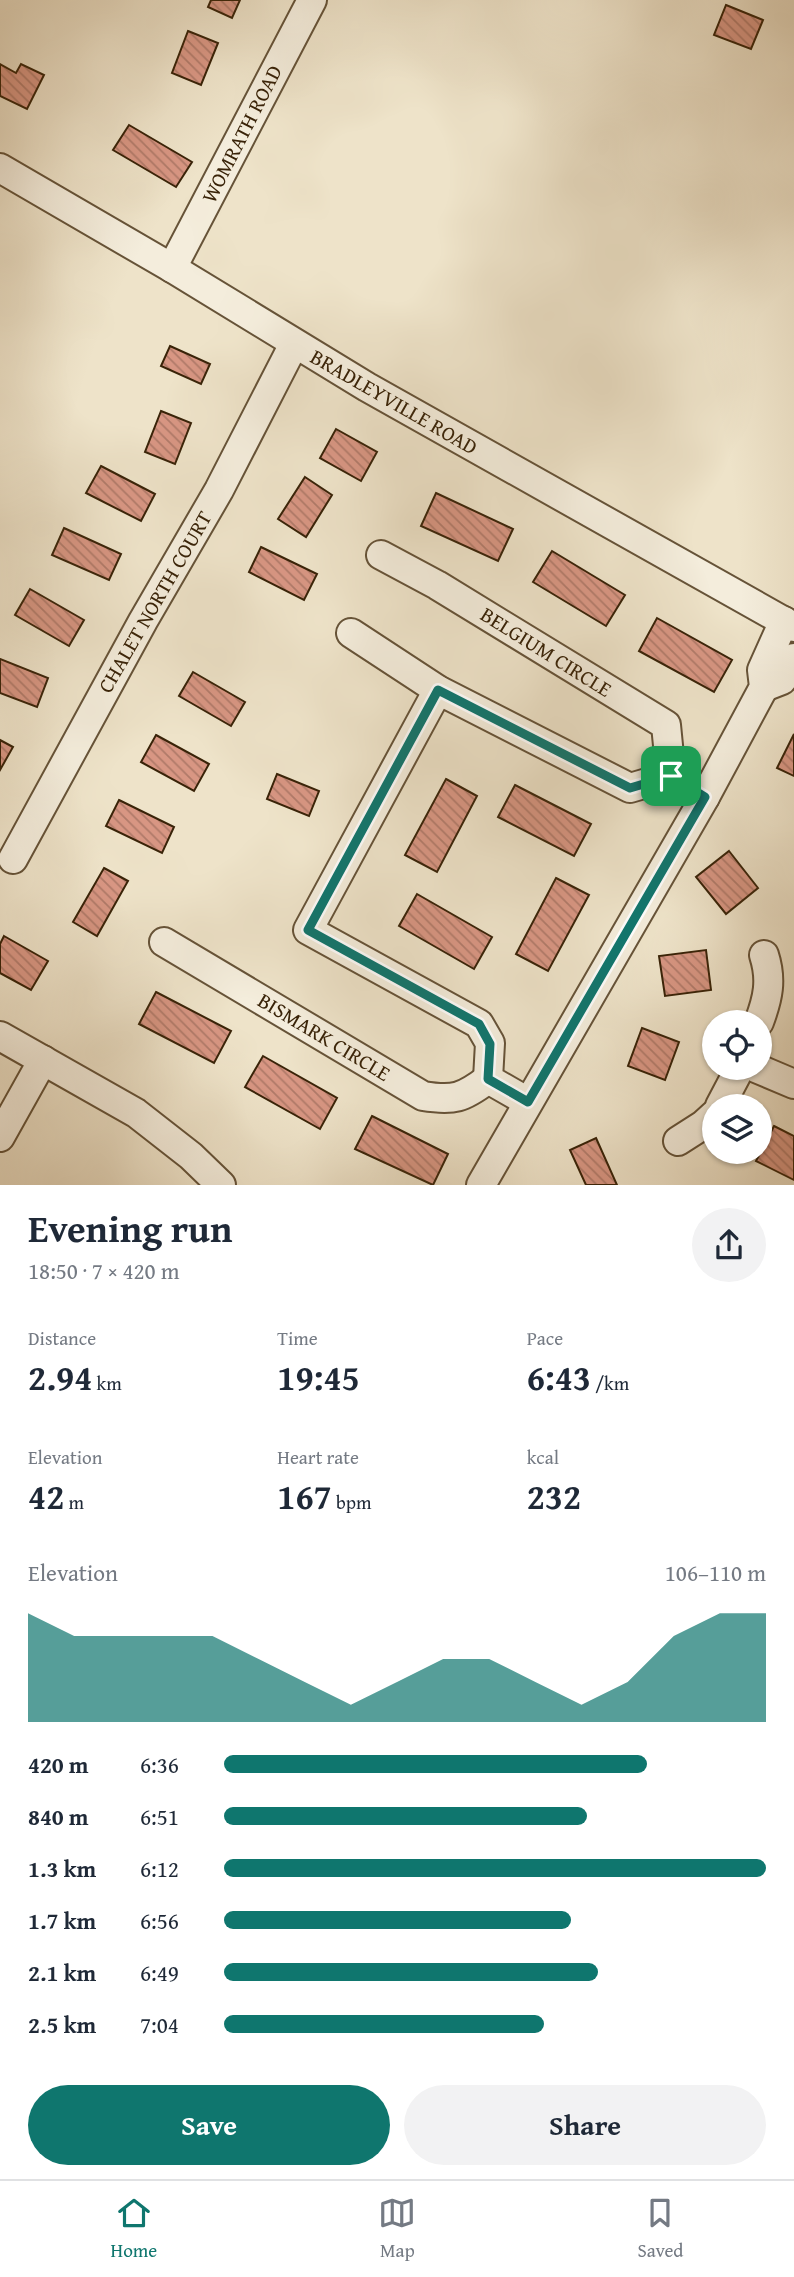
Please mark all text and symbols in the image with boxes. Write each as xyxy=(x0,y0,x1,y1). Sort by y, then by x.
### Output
street label: WOMRATH ROAD xyxy=(193,59,290,208)
street label: BRADLEYVILLE ROAD xyxy=(305,341,484,462)
street label: CHALET NORTH COURT xyxy=(90,505,219,698)
street label: BELGIUM CIRCLE xyxy=(475,599,618,705)
pin xyxy=(641,746,701,806)
icon: arrive xyxy=(652,757,690,795)
street label: BISMARK CIRCLE xyxy=(252,985,397,1089)
map controls xyxy=(702,1010,772,1164)
button: locate xyxy=(702,1010,772,1080)
button: layers xyxy=(702,1094,772,1164)
text: Evening run xyxy=(28,1200,232,1256)
button: share xyxy=(692,1208,766,1282)
text: 18:50 · 7 × 420 m xyxy=(28,1254,180,1287)
text: Distance xyxy=(28,1324,96,1352)
text: Time xyxy=(277,1324,318,1352)
text: Pace xyxy=(527,1324,563,1352)
text: 2.94 xyxy=(28,1352,92,1403)
text: 19:45 xyxy=(277,1352,360,1403)
text: 6:43 xyxy=(527,1352,591,1403)
text: km xyxy=(92,1369,122,1397)
text: /km xyxy=(591,1369,629,1397)
text: Elevation xyxy=(28,1443,102,1471)
text: Heart rate xyxy=(277,1443,359,1471)
text: kcal xyxy=(527,1443,559,1471)
text: 42 xyxy=(28,1471,64,1522)
text: 167 xyxy=(277,1471,332,1522)
text: 232 xyxy=(527,1471,581,1522)
text: m xyxy=(64,1488,84,1516)
text: bpm xyxy=(332,1488,372,1516)
text: Elevation xyxy=(28,1556,118,1589)
text: 106–110 m xyxy=(665,1556,766,1589)
text: 420 m xyxy=(28,1748,89,1781)
text: 6:36 xyxy=(140,1748,179,1781)
text: 840 m xyxy=(28,1800,89,1833)
text: 6:51 xyxy=(140,1800,179,1833)
text: 1.3 km xyxy=(28,1852,96,1885)
text: 6:12 xyxy=(140,1852,179,1885)
text: 1.7 km xyxy=(28,1904,96,1937)
text: 6:56 xyxy=(140,1904,179,1937)
text: 2.1 km xyxy=(28,1956,96,1989)
text: 6:49 xyxy=(140,1956,179,1989)
text: 2.5 km xyxy=(28,2008,96,2041)
text: 7:04 xyxy=(140,2008,179,2041)
button: Save xyxy=(28,2085,390,2165)
button: Share xyxy=(404,2085,766,2165)
tab: Home xyxy=(111,2194,157,2264)
tab: Map xyxy=(378,2194,416,2264)
tab: Saved xyxy=(637,2194,683,2264)

